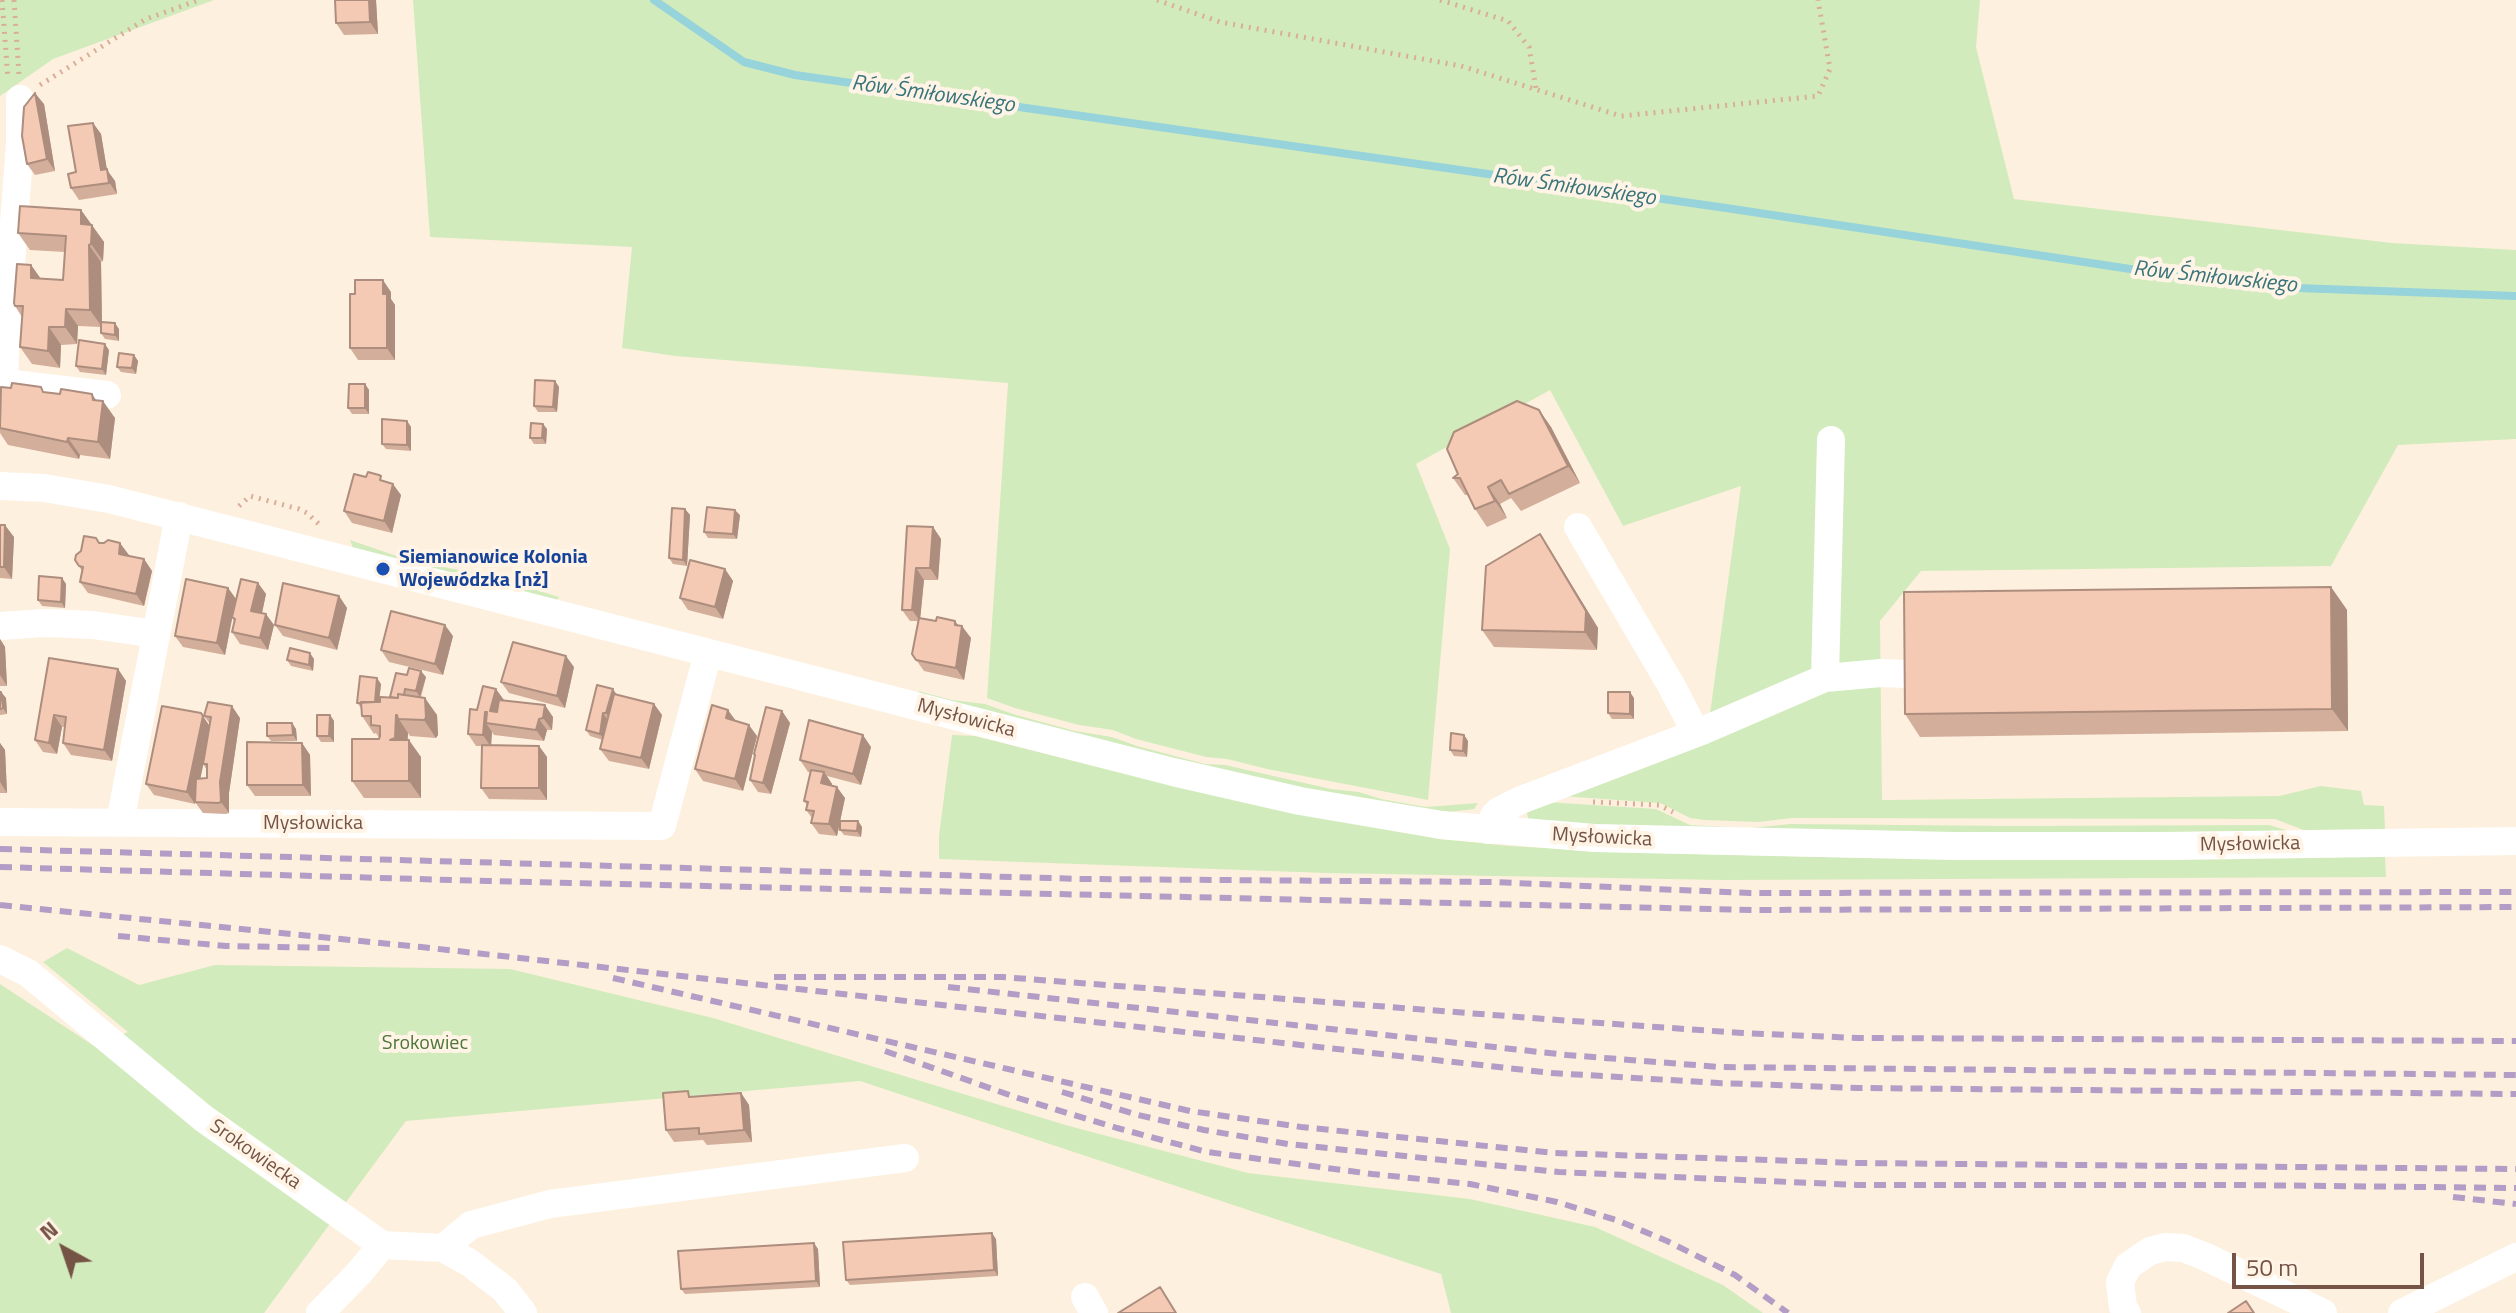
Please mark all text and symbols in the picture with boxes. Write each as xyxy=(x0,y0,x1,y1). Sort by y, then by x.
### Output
water label: Rów Śmiłowskiego xyxy=(850,71,1016,119)
water label: Rów Śmiłowskiego xyxy=(1491,164,1657,212)
water label: Rów Śmiłowskiego xyxy=(2132,256,2298,300)
place label: Siemianowice Kolonia Wojewódzka [nż] xyxy=(399,546,588,593)
marker: Siemianowice Kolonia Wojewódzka [nż] xyxy=(374,560,392,578)
street label: Mysłowicka xyxy=(915,694,1017,744)
street label: Mysłowicka xyxy=(263,812,363,836)
street label: Mysłowicka xyxy=(1551,823,1653,853)
street label: Mysłowicka xyxy=(2200,832,2300,858)
park label: Srokowiec xyxy=(382,1032,468,1056)
street label: Srokowiecka xyxy=(205,1115,305,1195)
north arrow xyxy=(24,1209,104,1289)
text: N xyxy=(32,1213,65,1249)
scale bar xyxy=(2236,1237,2428,1287)
text: 50 m xyxy=(2246,1249,2298,1285)

